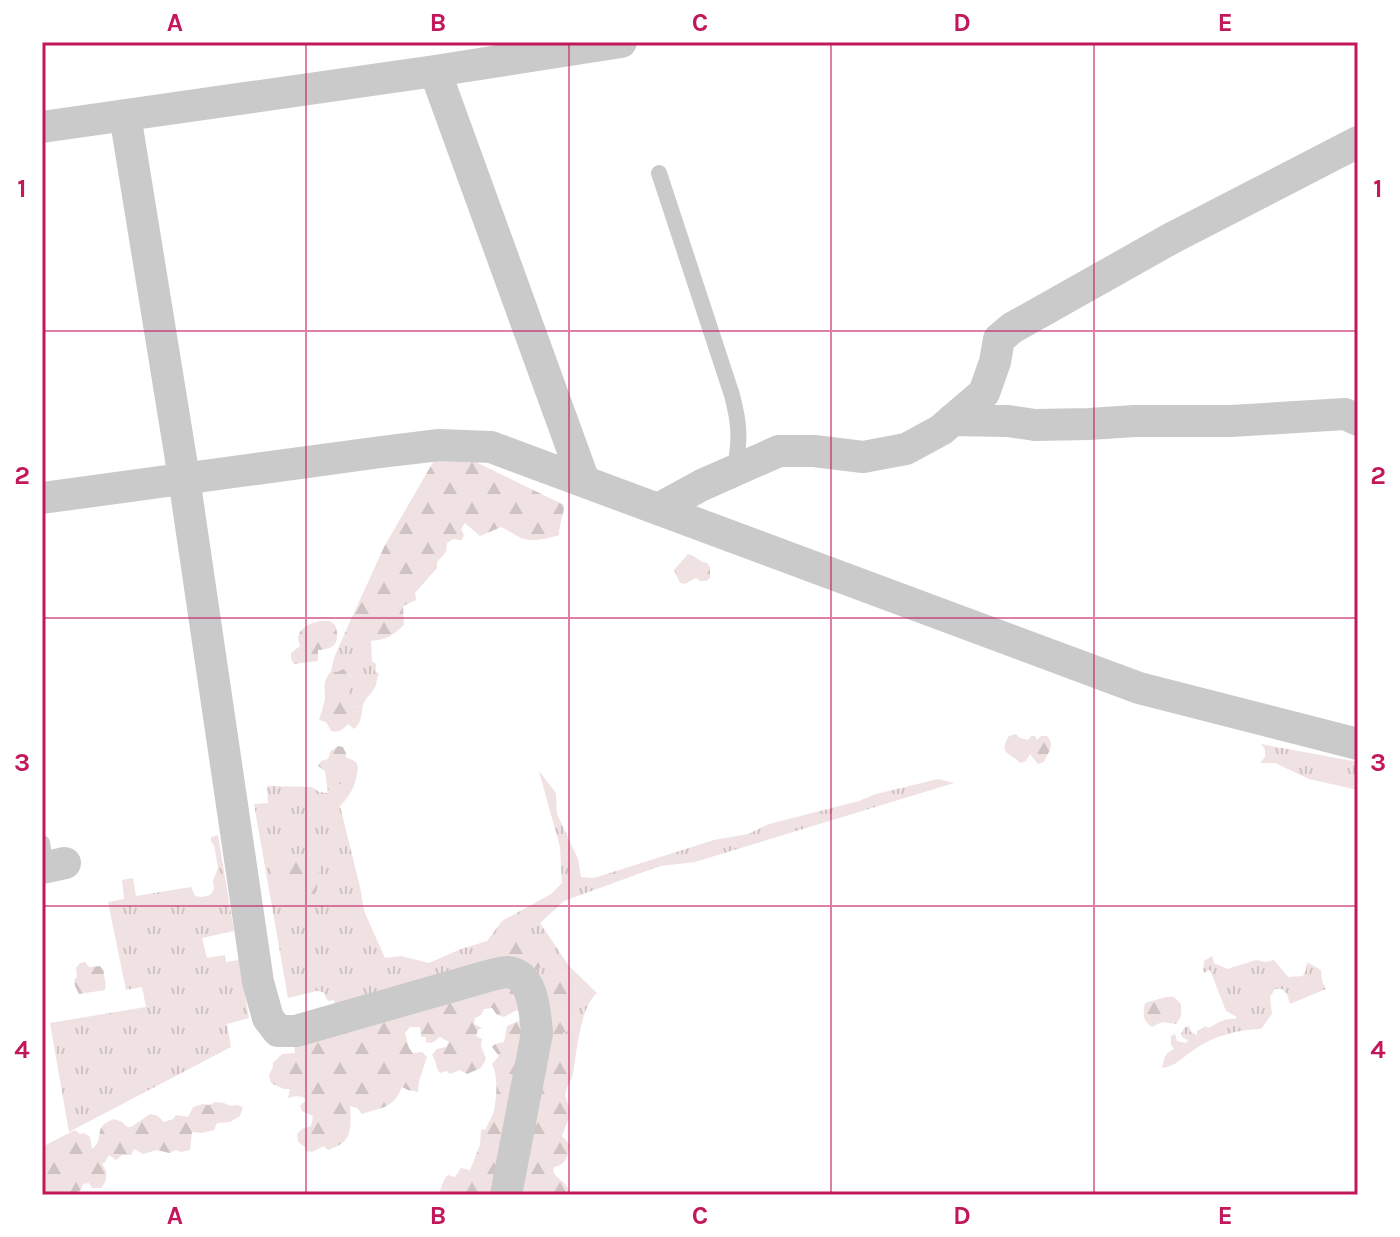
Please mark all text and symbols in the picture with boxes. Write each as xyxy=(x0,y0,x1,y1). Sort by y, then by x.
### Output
text: A xyxy=(167,7,183,38)
text: B xyxy=(430,7,446,38)
text: C xyxy=(692,7,708,38)
text: D xyxy=(953,7,971,38)
text: E xyxy=(1217,7,1233,38)
text: 1 xyxy=(17,173,27,204)
text: 1 xyxy=(1373,173,1383,204)
text: 2 xyxy=(14,460,30,491)
text: 2 xyxy=(1370,460,1386,491)
text: 3 xyxy=(14,747,30,778)
text: 3 xyxy=(1370,747,1386,778)
text: 4 xyxy=(14,1034,30,1065)
text: 4 xyxy=(1370,1034,1386,1065)
text: A xyxy=(167,1200,183,1231)
text: B xyxy=(430,1200,446,1231)
text: C xyxy=(692,1200,708,1231)
text: D xyxy=(953,1200,971,1231)
text: E xyxy=(1217,1200,1233,1231)

